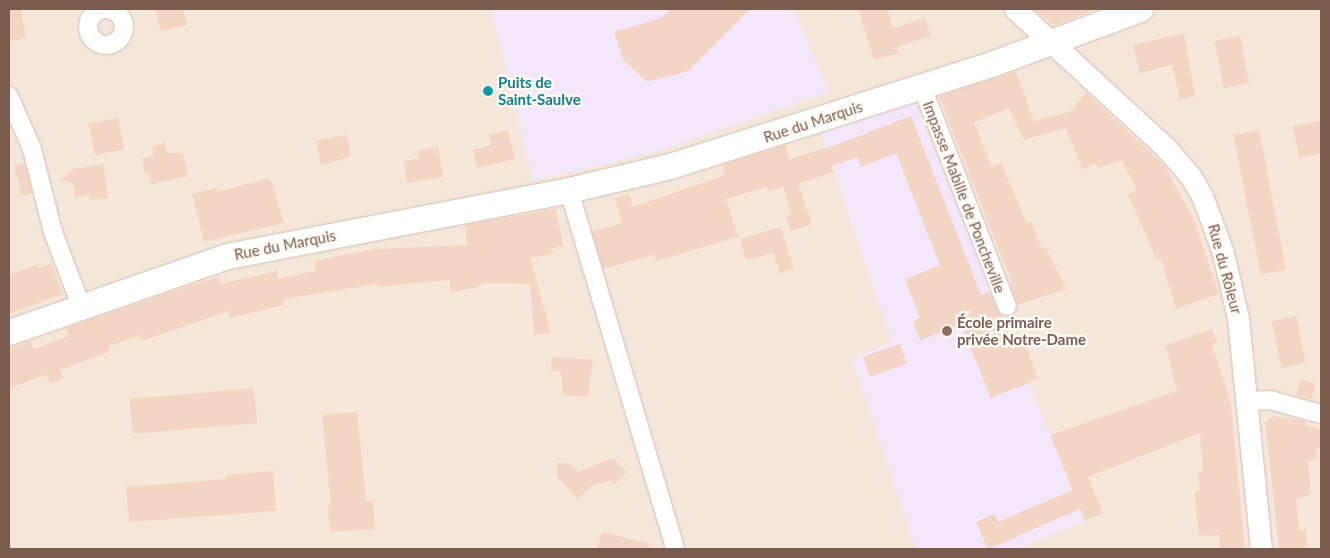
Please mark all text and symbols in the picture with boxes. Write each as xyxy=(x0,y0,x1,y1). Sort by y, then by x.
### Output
place label: Puits de Saint-Saulve xyxy=(498,73,581,108)
marker: Puits de Saint-Saulve xyxy=(482,85,494,97)
street label: Rue du Marquis xyxy=(761,98,865,146)
street label: Impasse Mabille de Poncheville xyxy=(919,98,1009,296)
street label: Rue du Rôleur xyxy=(1204,222,1246,316)
street label: Rue du Marquis xyxy=(233,226,337,264)
place label: École primaire privée Notre-Dame xyxy=(957,313,1086,348)
marker: École primaire privée Notre-Dame xyxy=(941,325,953,337)

